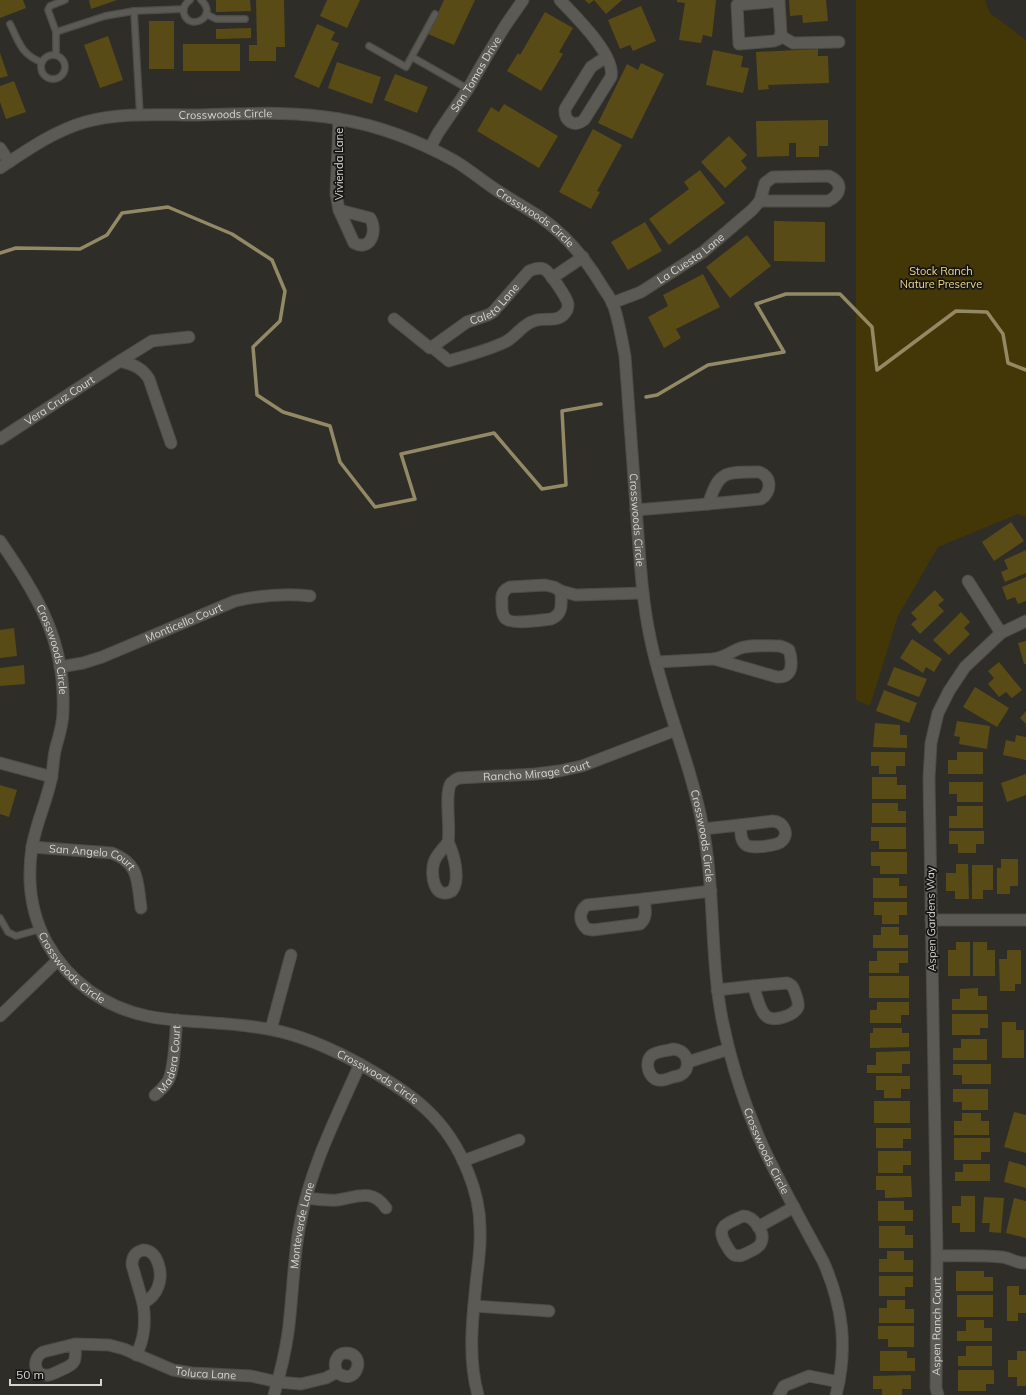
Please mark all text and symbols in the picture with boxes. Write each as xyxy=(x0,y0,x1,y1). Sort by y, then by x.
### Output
street label: San Tomas Drive xyxy=(447,34,504,115)
street label: Crosswoods Circle xyxy=(178,106,272,122)
street label: Vivienda Lane xyxy=(332,128,346,200)
street label: Crosswoods Circle xyxy=(493,184,577,250)
street label: La Cuesta Lane xyxy=(654,230,727,287)
park label: Stock Ranch Nature Preserve xyxy=(900,264,982,291)
street label: Caleta Lane xyxy=(468,280,522,328)
street label: Vera Cruz Court xyxy=(22,372,97,428)
street label: Crosswoods Circle xyxy=(627,473,647,567)
street label: Monticello Court xyxy=(143,600,225,645)
street label: Crosswoods Circle xyxy=(33,602,70,695)
street label: Rancho Mirage Court xyxy=(483,757,592,784)
street label: Crosswoods Circle xyxy=(687,788,717,883)
street label: San Angelo Court xyxy=(49,841,139,873)
street label: Aspen Gardens Way xyxy=(923,866,939,972)
street label: Crosswoods Circle xyxy=(35,930,108,1006)
street label: Madera Court xyxy=(154,1024,183,1096)
street label: Crosswoods Circle xyxy=(335,1046,422,1107)
street label: Crosswoods Circle xyxy=(741,1106,793,1197)
street label: Monteverde Lane xyxy=(287,1180,317,1270)
street label: Aspen Ranch Court xyxy=(929,1277,944,1376)
scale bar xyxy=(10,1361,101,1387)
street label: Toluca Lane xyxy=(174,1363,237,1382)
text: 50 m xyxy=(16,1367,44,1382)

